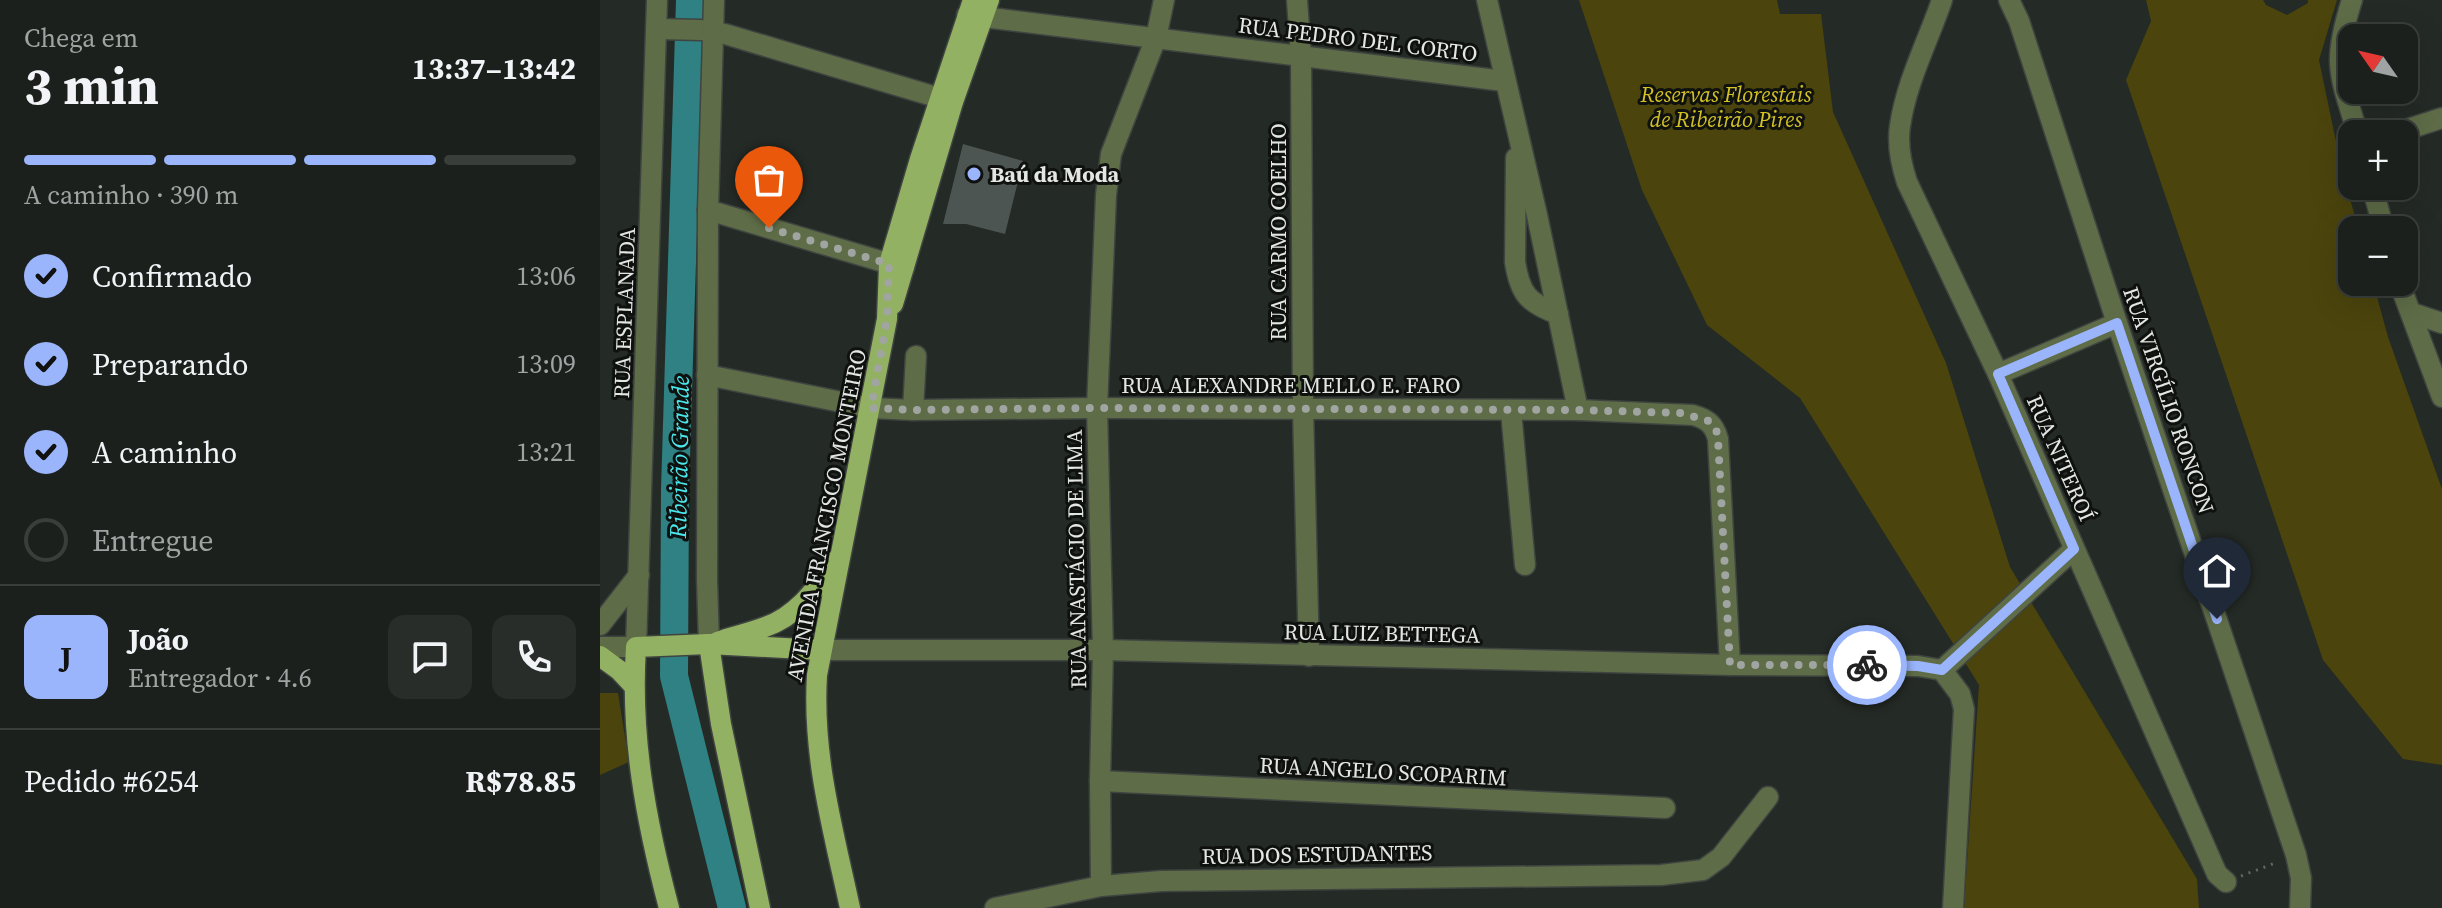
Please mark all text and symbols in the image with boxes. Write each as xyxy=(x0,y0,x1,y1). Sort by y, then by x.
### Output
street label: RUA PEDRO DEL CORTO xyxy=(1237,9,1479,69)
text: Chega em xyxy=(24,20,138,56)
north arrow xyxy=(2338,24,2418,104)
map controls xyxy=(2338,24,2418,296)
text: 13:37–13:42 xyxy=(412,48,576,89)
text: 3 min xyxy=(24,50,159,121)
park label: Reservas Florestais de Ribeirão Pires xyxy=(1640,79,1812,134)
button: + xyxy=(2338,120,2418,200)
street label: RUA CARMO COELHO xyxy=(1263,123,1293,341)
pin xyxy=(735,146,803,228)
icon: bag xyxy=(747,158,791,202)
place label: Baú da Moda xyxy=(990,159,1120,189)
marker: Baú da Moda xyxy=(965,165,983,183)
text: A caminho · 390 m xyxy=(24,177,238,213)
button: − xyxy=(2338,216,2418,296)
street label: RUA ESPLANADA xyxy=(606,227,642,399)
icon: check xyxy=(24,254,68,298)
text: Confirmado xyxy=(92,256,252,297)
text: 13:06 xyxy=(516,258,576,294)
street label: RUA VIRGÍLIO RONCON xyxy=(2116,283,2222,517)
icon: check xyxy=(24,342,68,386)
text: Preparando xyxy=(92,344,249,385)
text: 13:09 xyxy=(516,346,576,382)
street label: AVENIDA FRANCISCO MONTEIRO xyxy=(779,346,873,684)
street label: RUA ALEXANDRE MELLO E. FARO xyxy=(1121,370,1461,400)
water label: Ribeirão Grande xyxy=(661,375,697,540)
street label: RUA NITEROÍ xyxy=(2020,390,2102,526)
street label: RUA ANASTÁCIO DE LIMA xyxy=(1059,429,1093,689)
icon: check xyxy=(24,430,68,474)
text: A caminho xyxy=(92,432,237,473)
text: 13:21 xyxy=(516,434,576,470)
text: Entregue xyxy=(92,520,214,561)
pin xyxy=(2183,537,2251,619)
icon: home xyxy=(2195,549,2239,593)
button: chat xyxy=(388,615,472,699)
button: phone xyxy=(492,615,576,699)
street label: RUA LUIZ BETTEGA xyxy=(1283,616,1481,650)
text: João xyxy=(128,619,189,660)
courier xyxy=(1827,625,1907,705)
text: J xyxy=(60,637,72,678)
icon: bike xyxy=(1845,643,1889,687)
text: Entregador · 4.6 xyxy=(128,660,312,696)
street label: RUA ANGELO SCOPARIM xyxy=(1259,750,1507,792)
text: Pedido #6254 xyxy=(24,761,199,802)
text: R$78.85 xyxy=(465,761,576,802)
street label: RUA DOS ESTUDANTES xyxy=(1201,837,1433,871)

